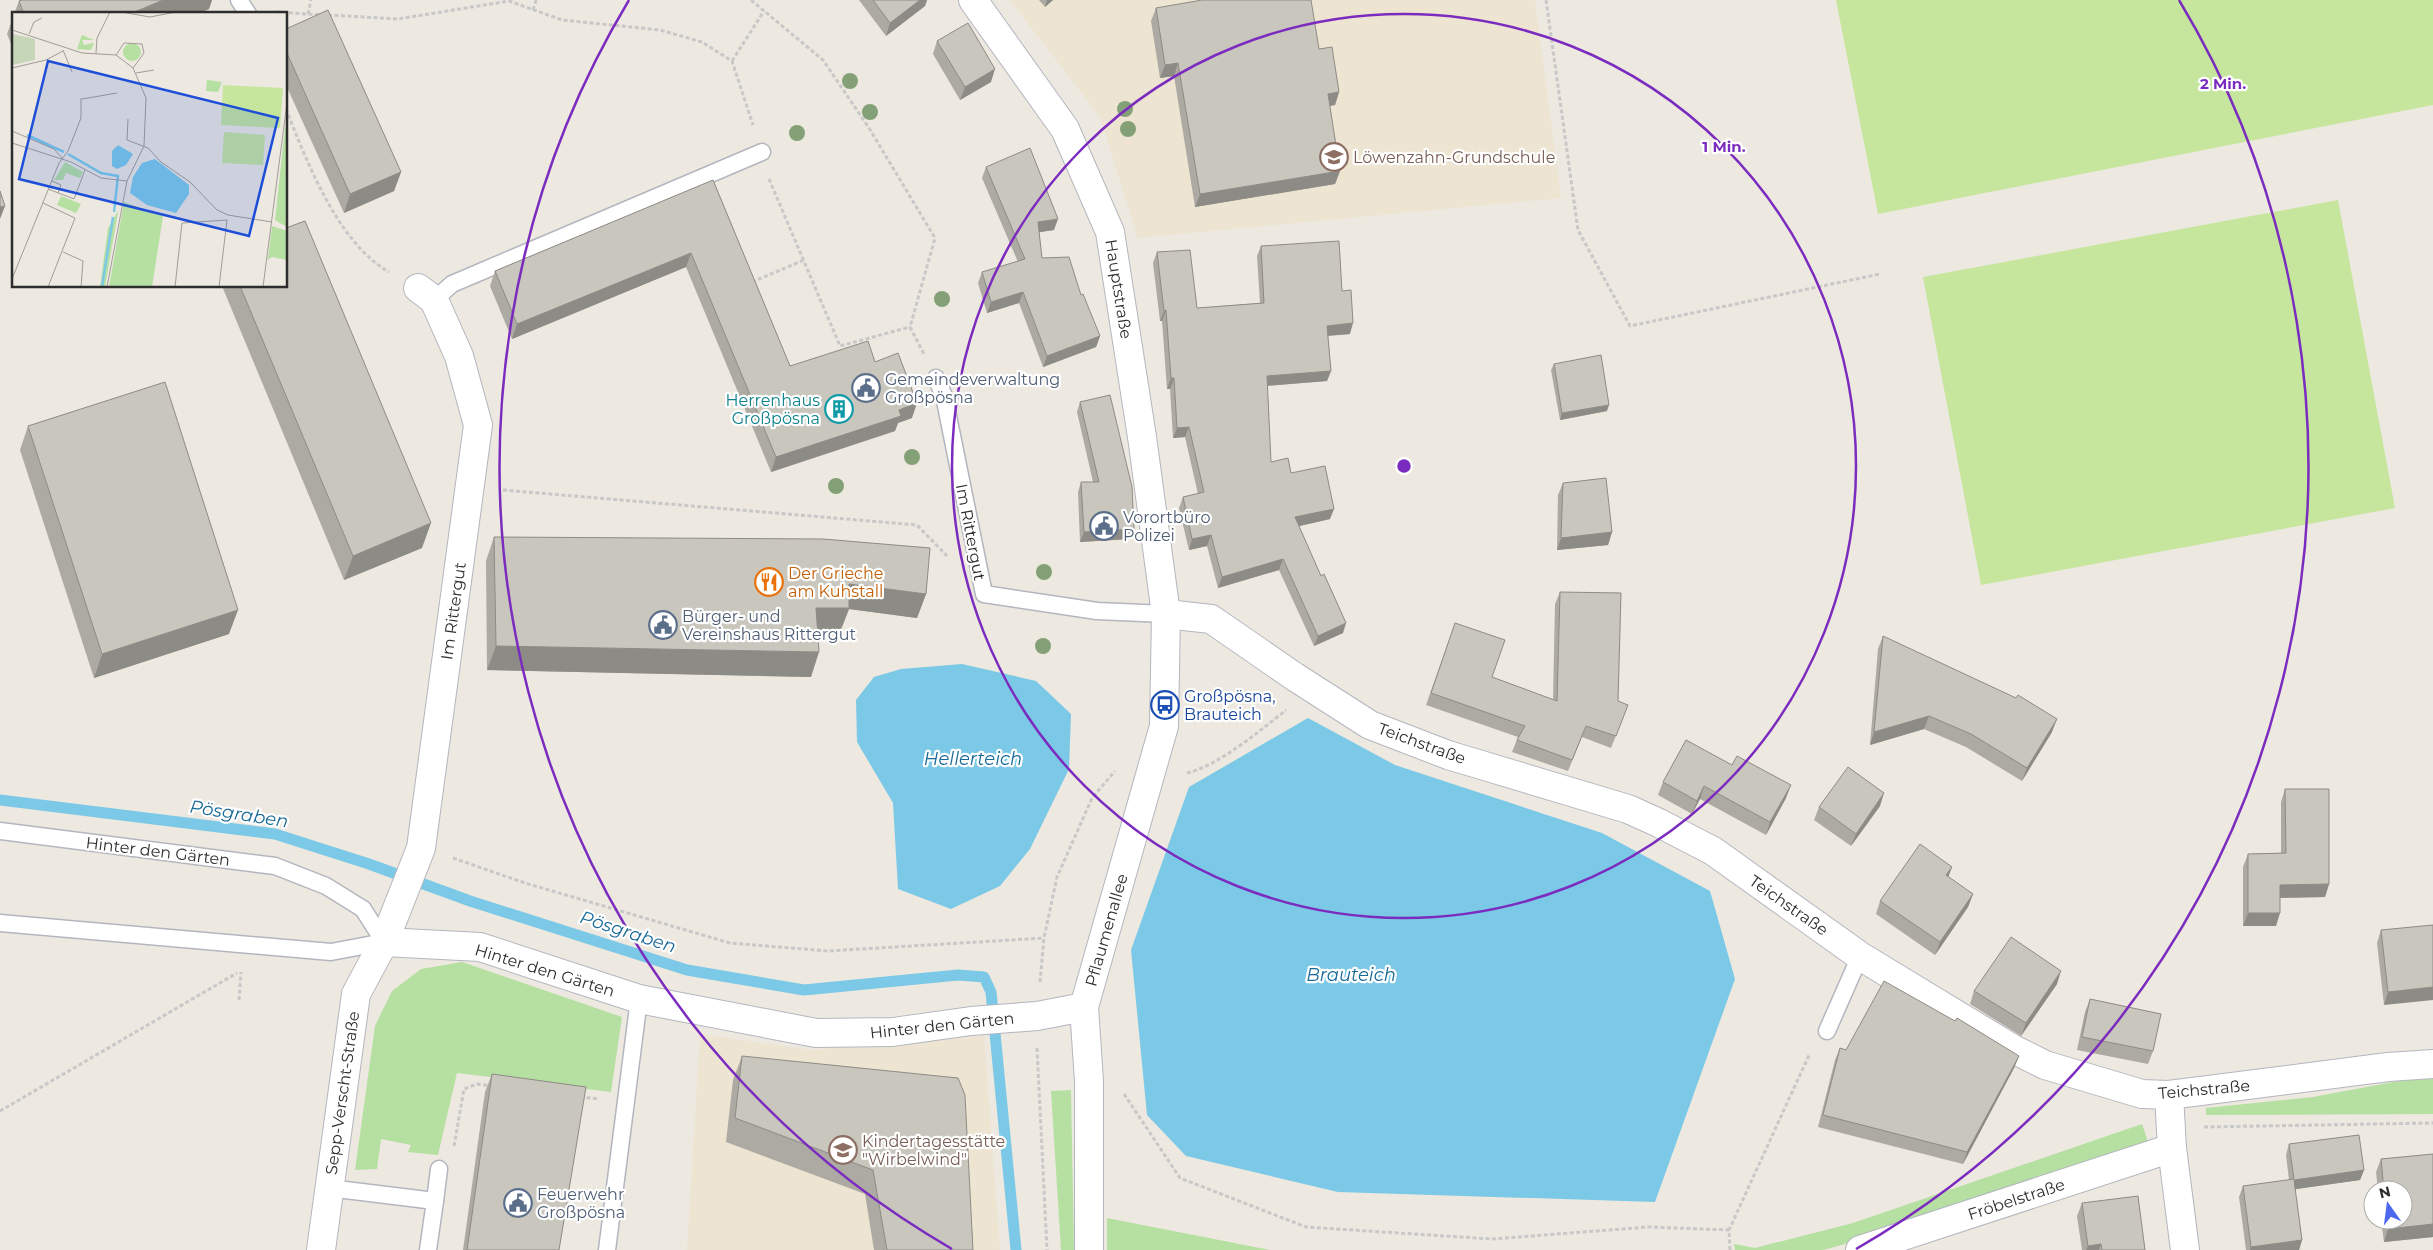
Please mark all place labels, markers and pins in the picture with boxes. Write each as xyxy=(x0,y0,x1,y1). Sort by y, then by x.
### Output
school or university icon: Löwenzahn-Grundschule xyxy=(1319,142,1349,172)
place label: Löwenzahn-Grundschule xyxy=(1353,148,1555,167)
place label: Gemeindeverwaltung Großpösna xyxy=(885,370,1060,407)
public building icon: Gemeindeverwaltung Großpösna xyxy=(851,373,881,403)
place label: Herrenhaus Großpösna xyxy=(726,391,820,428)
building icon: Herrenhaus Großpösna xyxy=(824,394,854,424)
centre of rings xyxy=(1395,457,1413,475)
place label: Vorortbüro Polizei xyxy=(1123,508,1211,545)
public building icon: Vorortbüro Polizei xyxy=(1089,511,1119,541)
place label: Der Grieche am Kuhstall xyxy=(788,564,883,601)
restaurant icon: Der Grieche am Kuhstall xyxy=(754,567,784,597)
place label: Bürger- und Vereinshaus Rittergut xyxy=(682,607,857,644)
public building icon: Bürger- und Vereinshaus Rittergut xyxy=(648,610,678,640)
place label: Großpösna, Brauteich xyxy=(1184,687,1276,724)
bus stop icon: Großpösna, Brauteich xyxy=(1150,690,1180,720)
place label: Kindertagesstätte "Wirbelwind" xyxy=(862,1132,1005,1169)
school or university icon: Kindertagesstätte "Wirbelwind" xyxy=(828,1135,858,1165)
place label: Feuerwehr Großpösna xyxy=(537,1185,625,1222)
public building icon: Feuerwehr Großpösna xyxy=(503,1188,533,1218)

